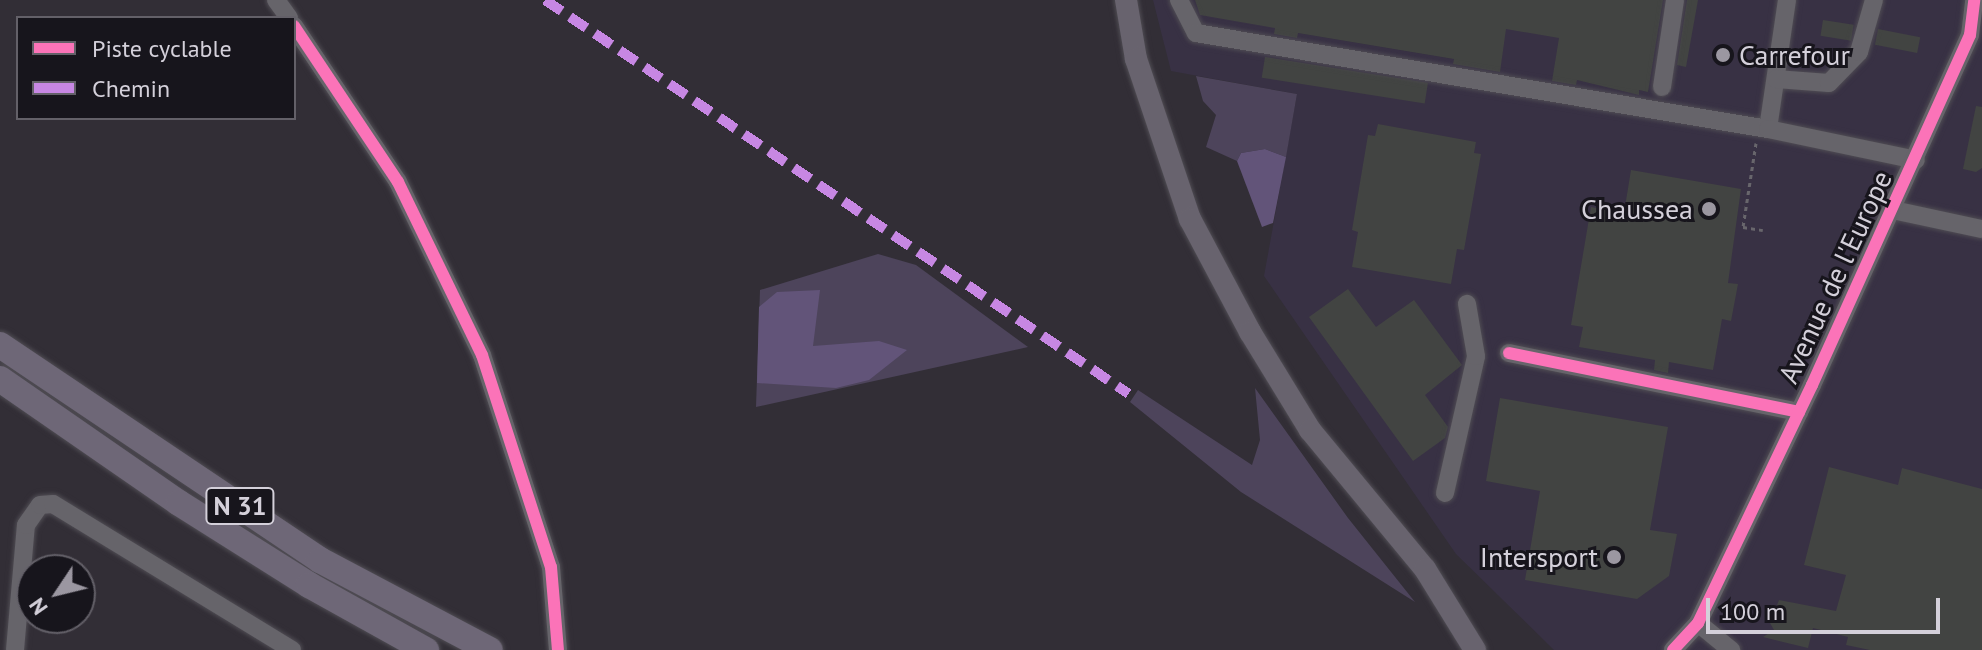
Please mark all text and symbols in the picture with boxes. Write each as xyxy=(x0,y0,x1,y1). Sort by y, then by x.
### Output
legend xyxy=(16,16,296,120)
text: Piste cyclable xyxy=(92,33,232,64)
place label: Carrefour xyxy=(1739,38,1850,72)
marker: Carrefour xyxy=(1714,46,1732,64)
text: Chemin xyxy=(92,73,170,104)
street label: Avenue de l'Europe xyxy=(1771,166,1899,388)
place label: Chaussea xyxy=(1581,192,1693,226)
marker: Chaussea xyxy=(1700,200,1718,218)
road number: N 31 xyxy=(204,484,276,528)
place label: Intersport xyxy=(1480,540,1598,574)
marker: Intersport xyxy=(1605,548,1623,566)
north arrow xyxy=(16,554,96,634)
scale bar xyxy=(1710,582,1944,632)
text: N xyxy=(22,593,54,621)
text: 100 m xyxy=(1720,596,1785,627)

